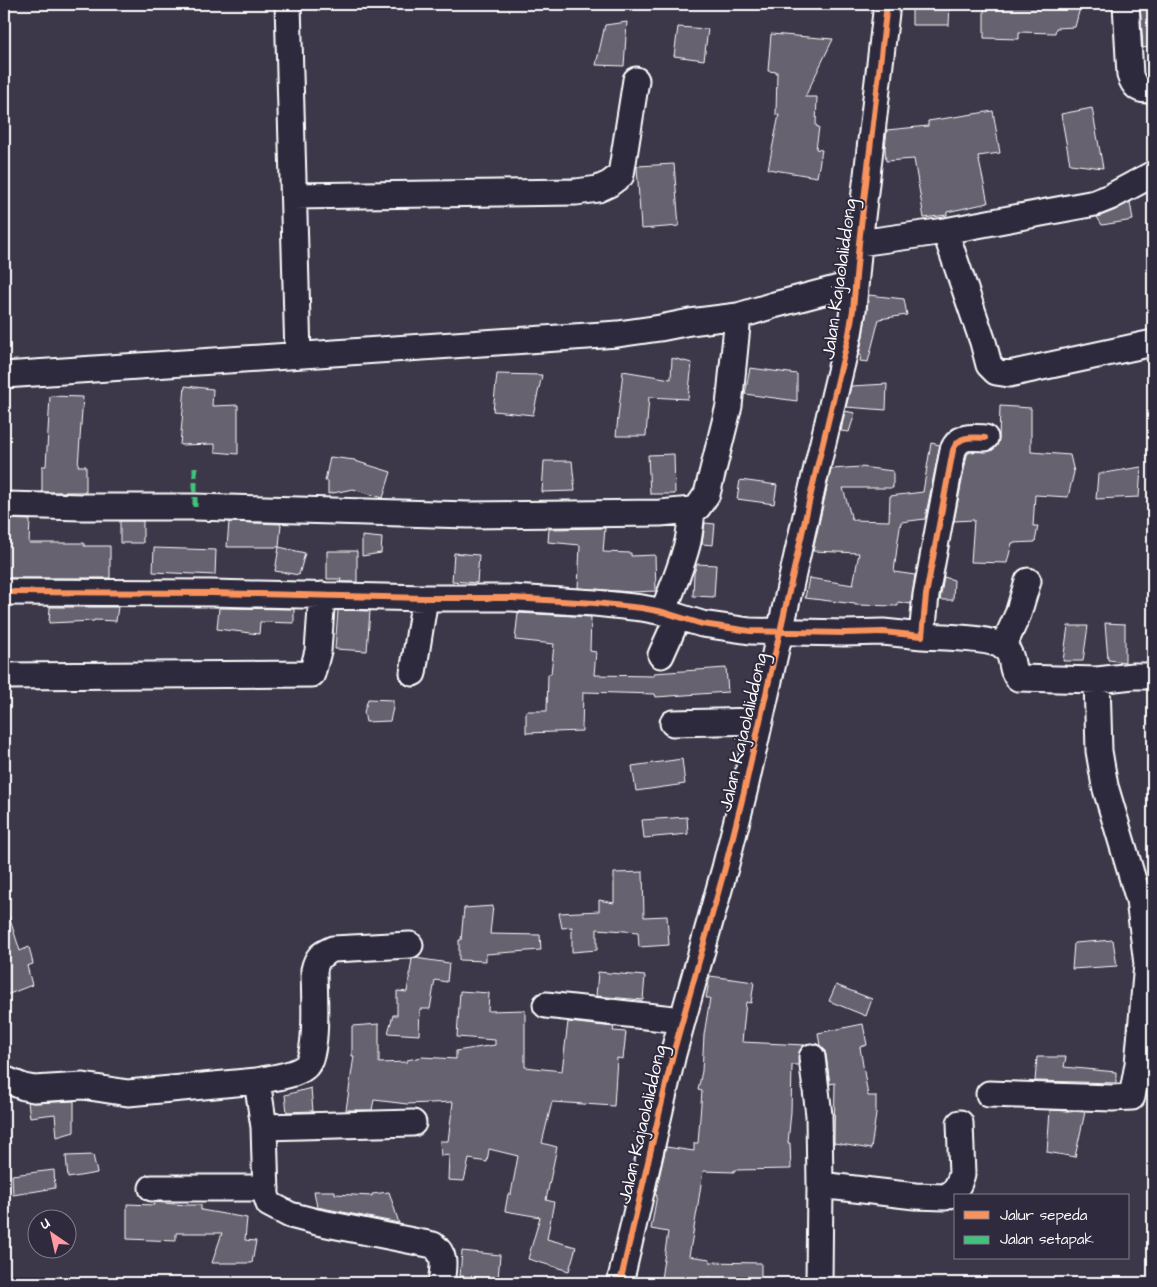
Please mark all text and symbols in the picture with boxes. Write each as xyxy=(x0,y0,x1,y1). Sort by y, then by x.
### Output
street label: Jalan Kajaolaliddong xyxy=(815,197,865,362)
street label: Jalan Kajaolaliddong xyxy=(712,650,776,815)
street label: Jalan Kajaolaliddong xyxy=(611,1042,675,1207)
legend xyxy=(954,1194,1130,1260)
text: Jalur sepeda xyxy=(1000,1205,1088,1226)
north arrow xyxy=(28,1210,78,1260)
text: U xyxy=(36,1213,54,1235)
text: Jalan setapak xyxy=(1000,1229,1094,1250)

